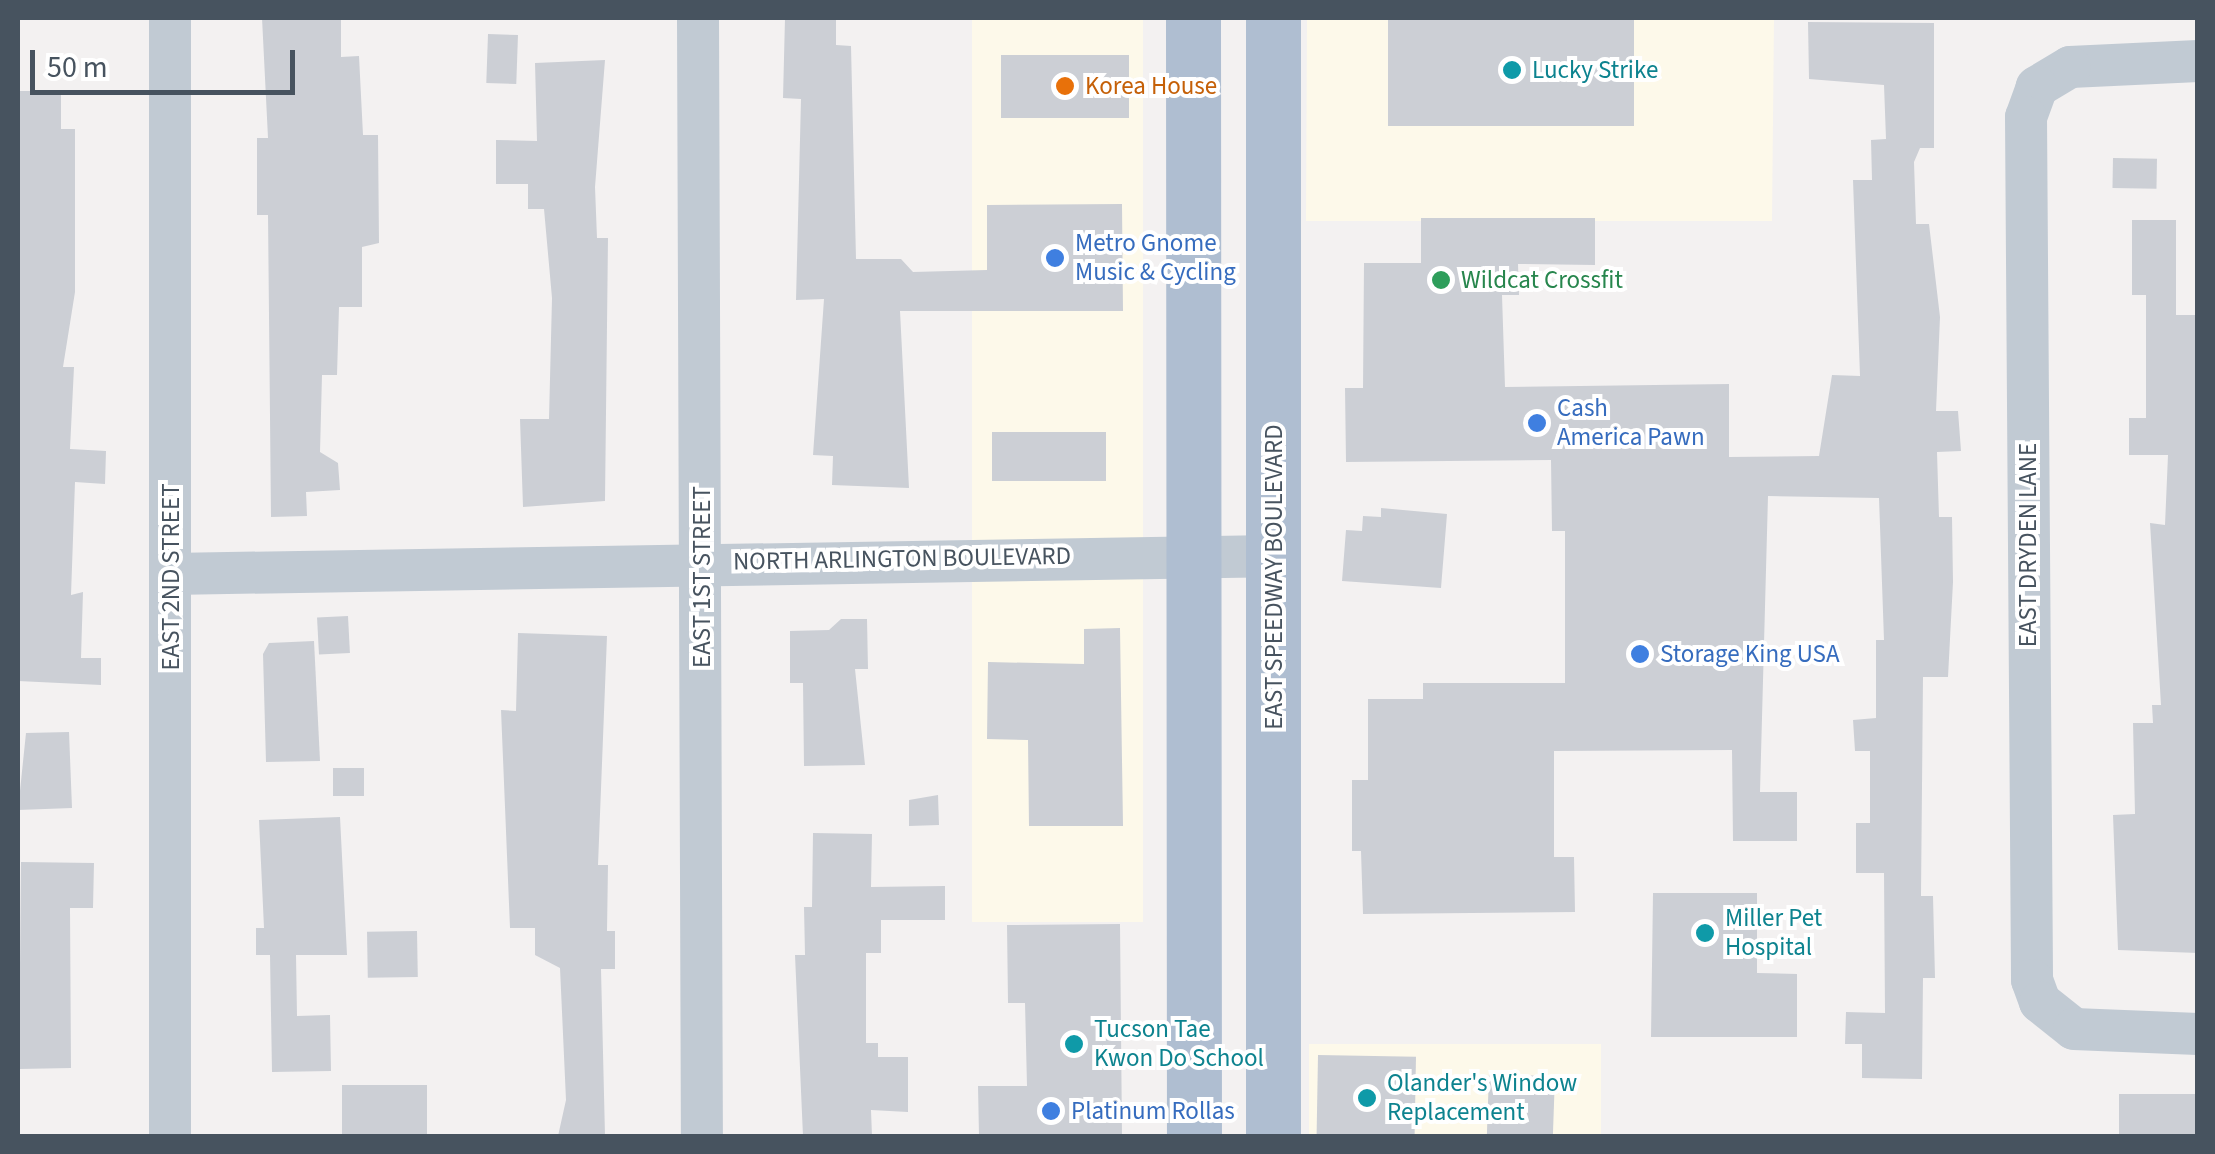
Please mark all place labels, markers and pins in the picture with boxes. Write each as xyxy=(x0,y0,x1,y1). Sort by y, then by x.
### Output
place label: Lucky Strike xyxy=(1532,55,1658,85)
marker: Lucky Strike xyxy=(1501,59,1523,81)
place label: Korea House xyxy=(1085,71,1217,101)
marker: Korea House xyxy=(1054,75,1076,97)
place label: Metro Gnome Music & Cycling xyxy=(1075,229,1236,288)
marker: Metro Gnome Music & Cycling xyxy=(1044,247,1066,269)
place label: Wildcat Crossfit xyxy=(1461,265,1623,295)
marker: Wildcat Crossfit xyxy=(1430,269,1452,291)
place label: Cash America Pawn xyxy=(1557,394,1705,453)
marker: Cash America Pawn xyxy=(1526,412,1548,434)
place label: Storage King USA xyxy=(1660,639,1839,669)
marker: Storage King USA xyxy=(1629,643,1651,665)
place label: Miller Pet Hospital xyxy=(1725,904,1822,963)
marker: Miller Pet Hospital xyxy=(1694,922,1716,944)
place label: Tucson Tae Kwon Do School xyxy=(1094,1015,1264,1074)
marker: Tucson Tae Kwon Do School xyxy=(1063,1033,1085,1055)
place label: Olander's Window Replacement xyxy=(1387,1069,1577,1128)
marker: Olander's Window Replacement xyxy=(1356,1087,1378,1109)
place label: Platinum Rollas xyxy=(1071,1096,1235,1126)
marker: Platinum Rollas xyxy=(1040,1100,1062,1122)

